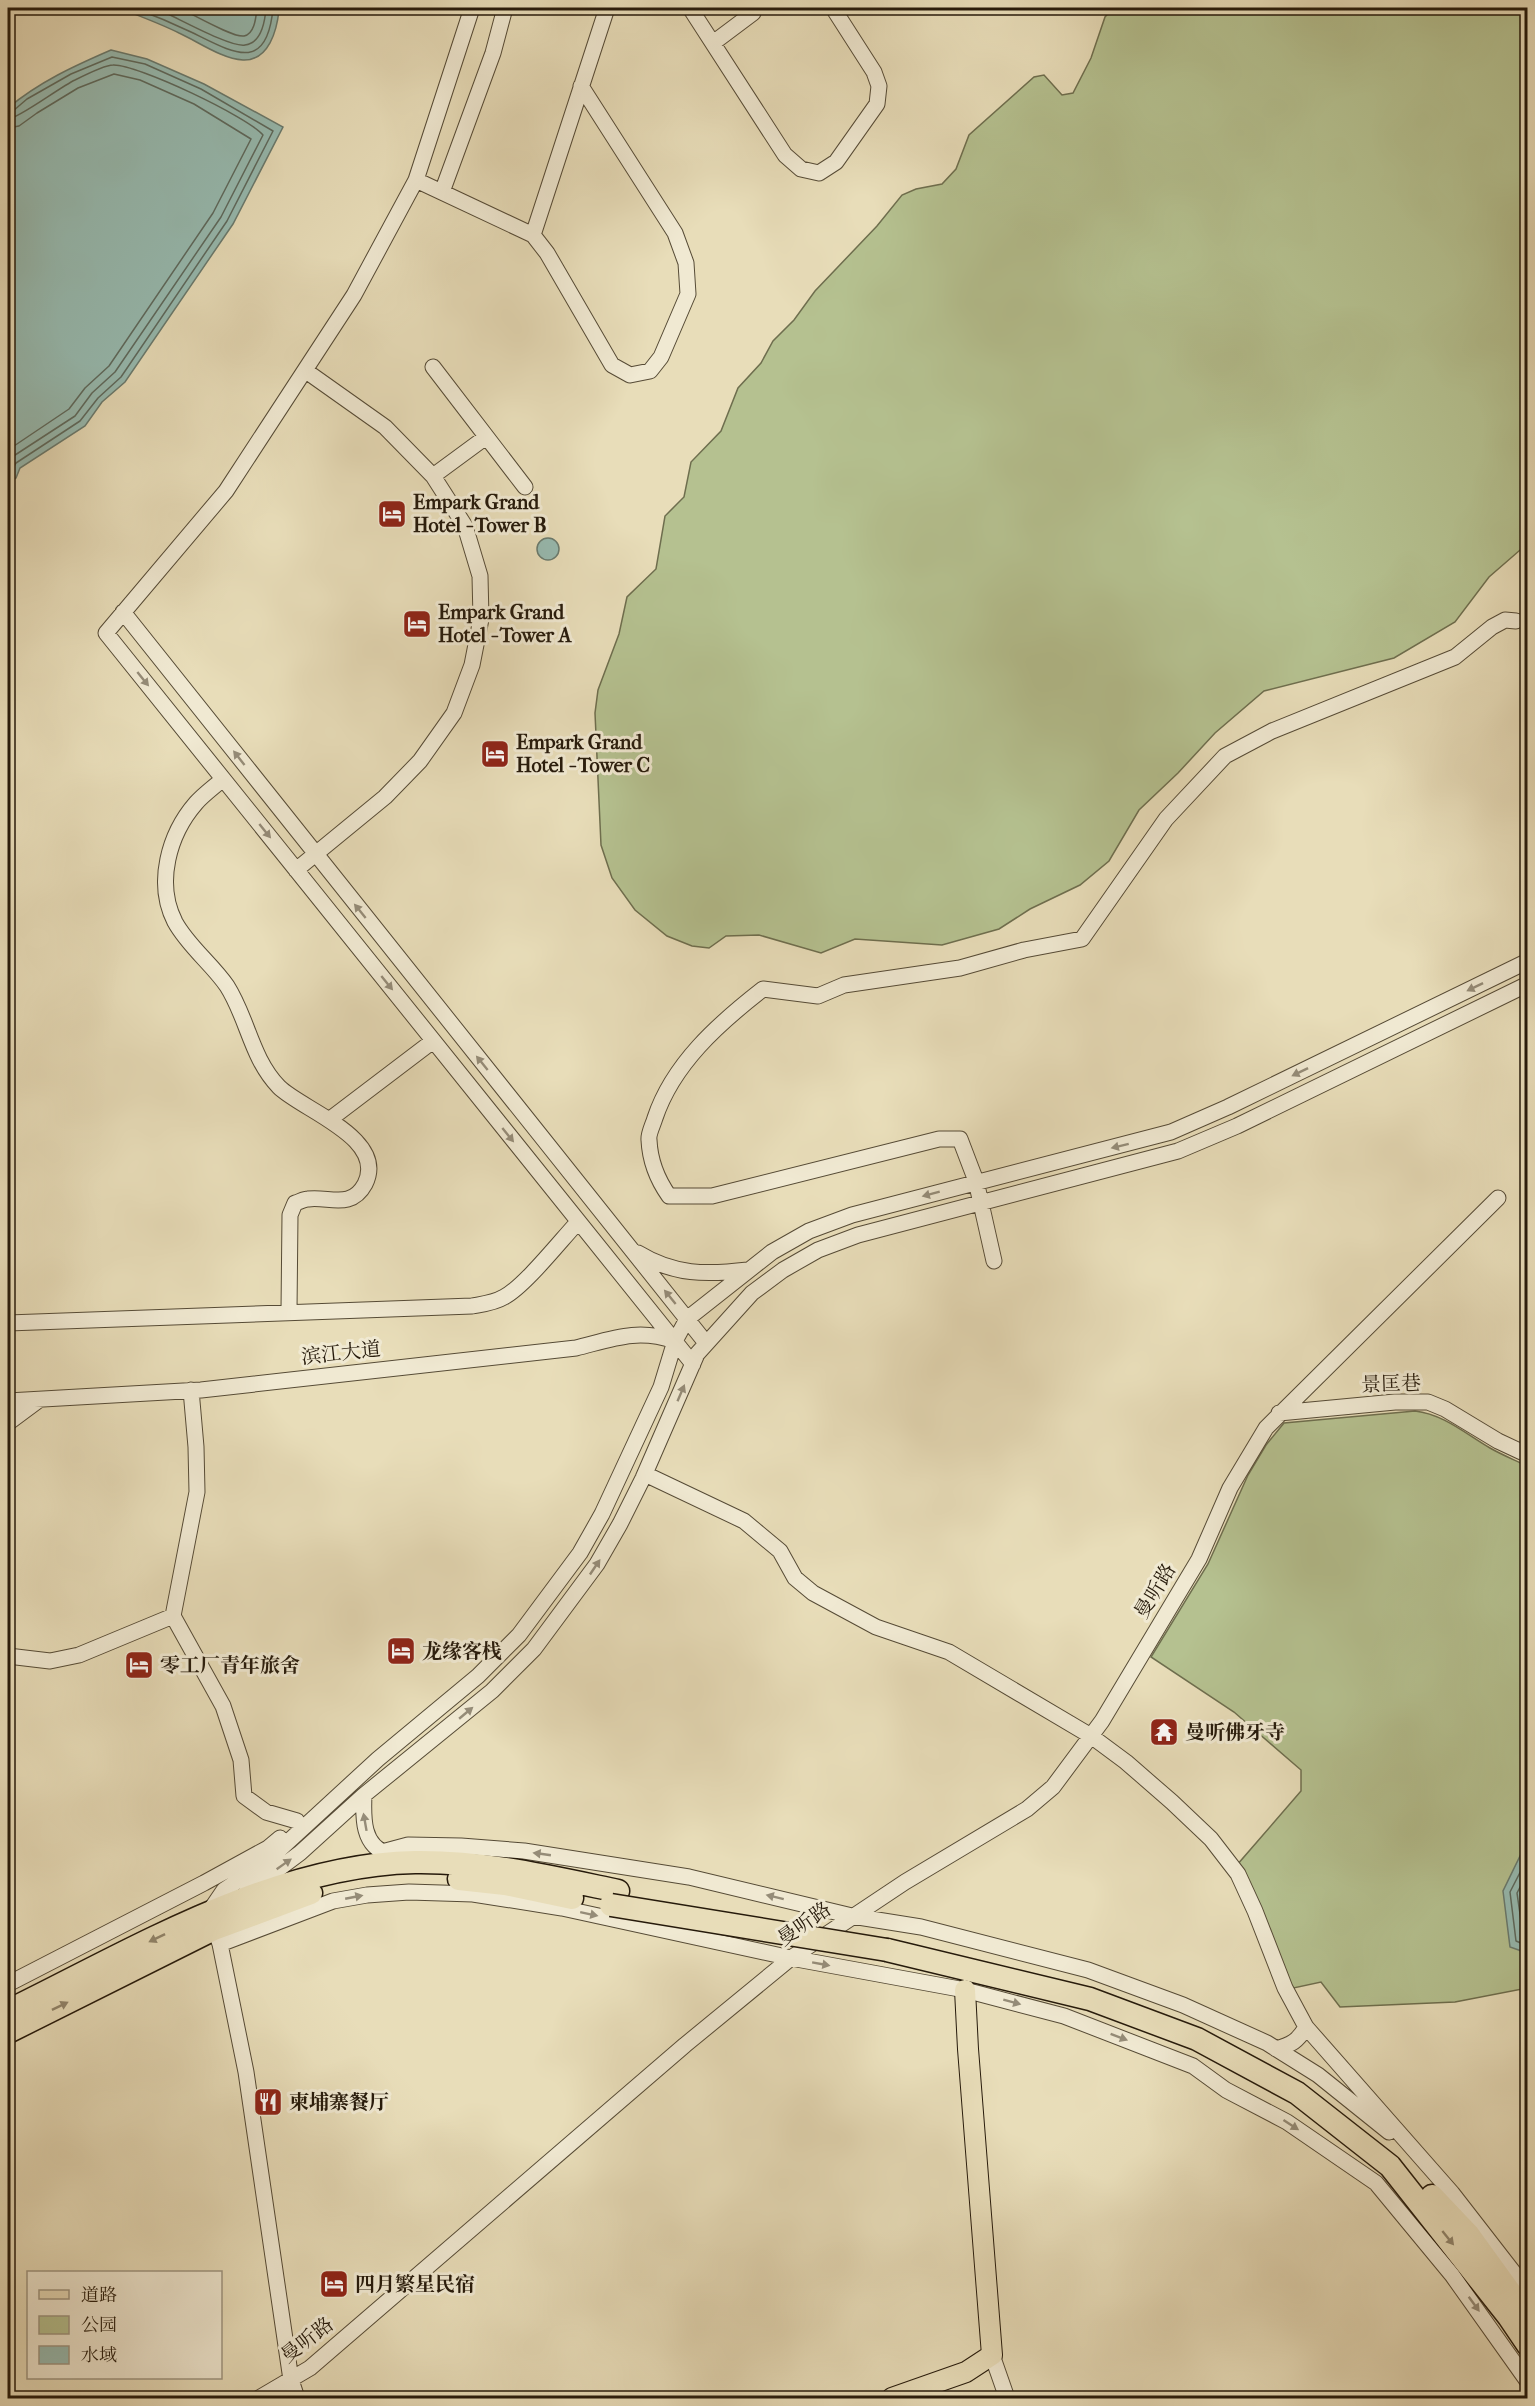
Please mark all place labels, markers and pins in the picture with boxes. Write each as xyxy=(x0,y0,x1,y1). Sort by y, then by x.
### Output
place label: Empark Grand Hotel - Tower B xyxy=(413,491,546,537)
hotel icon: Empark Grand Hotel - Tower B xyxy=(376,498,408,530)
place label: Empark Grand Hotel - Tower A xyxy=(438,601,572,647)
hotel icon: Empark Grand Hotel - Tower A xyxy=(401,608,433,640)
place label: Empark Grand Hotel - Tower C xyxy=(516,731,650,777)
hotel icon: Empark Grand Hotel - Tower C xyxy=(479,738,511,770)
hotel icon: 龙缘客栈 xyxy=(385,1635,417,1667)
place label: 龙缘客栈 xyxy=(422,1640,502,1663)
hotel icon: 零工厂青年旅舍 xyxy=(123,1649,155,1681)
place label: 零工厂青年旅舍 xyxy=(160,1654,300,1677)
temple icon: 曼听佛牙寺 xyxy=(1148,1716,1180,1748)
place label: 曼听佛牙寺 xyxy=(1185,1721,1285,1744)
restaurant icon: 柬埔寨餐厅 xyxy=(252,2086,284,2118)
place label: 柬埔寨餐厅 xyxy=(289,2091,389,2114)
hotel icon: 四月繁星民宿 xyxy=(318,2268,350,2300)
place label: 四月繁星民宿 xyxy=(355,2273,475,2296)

